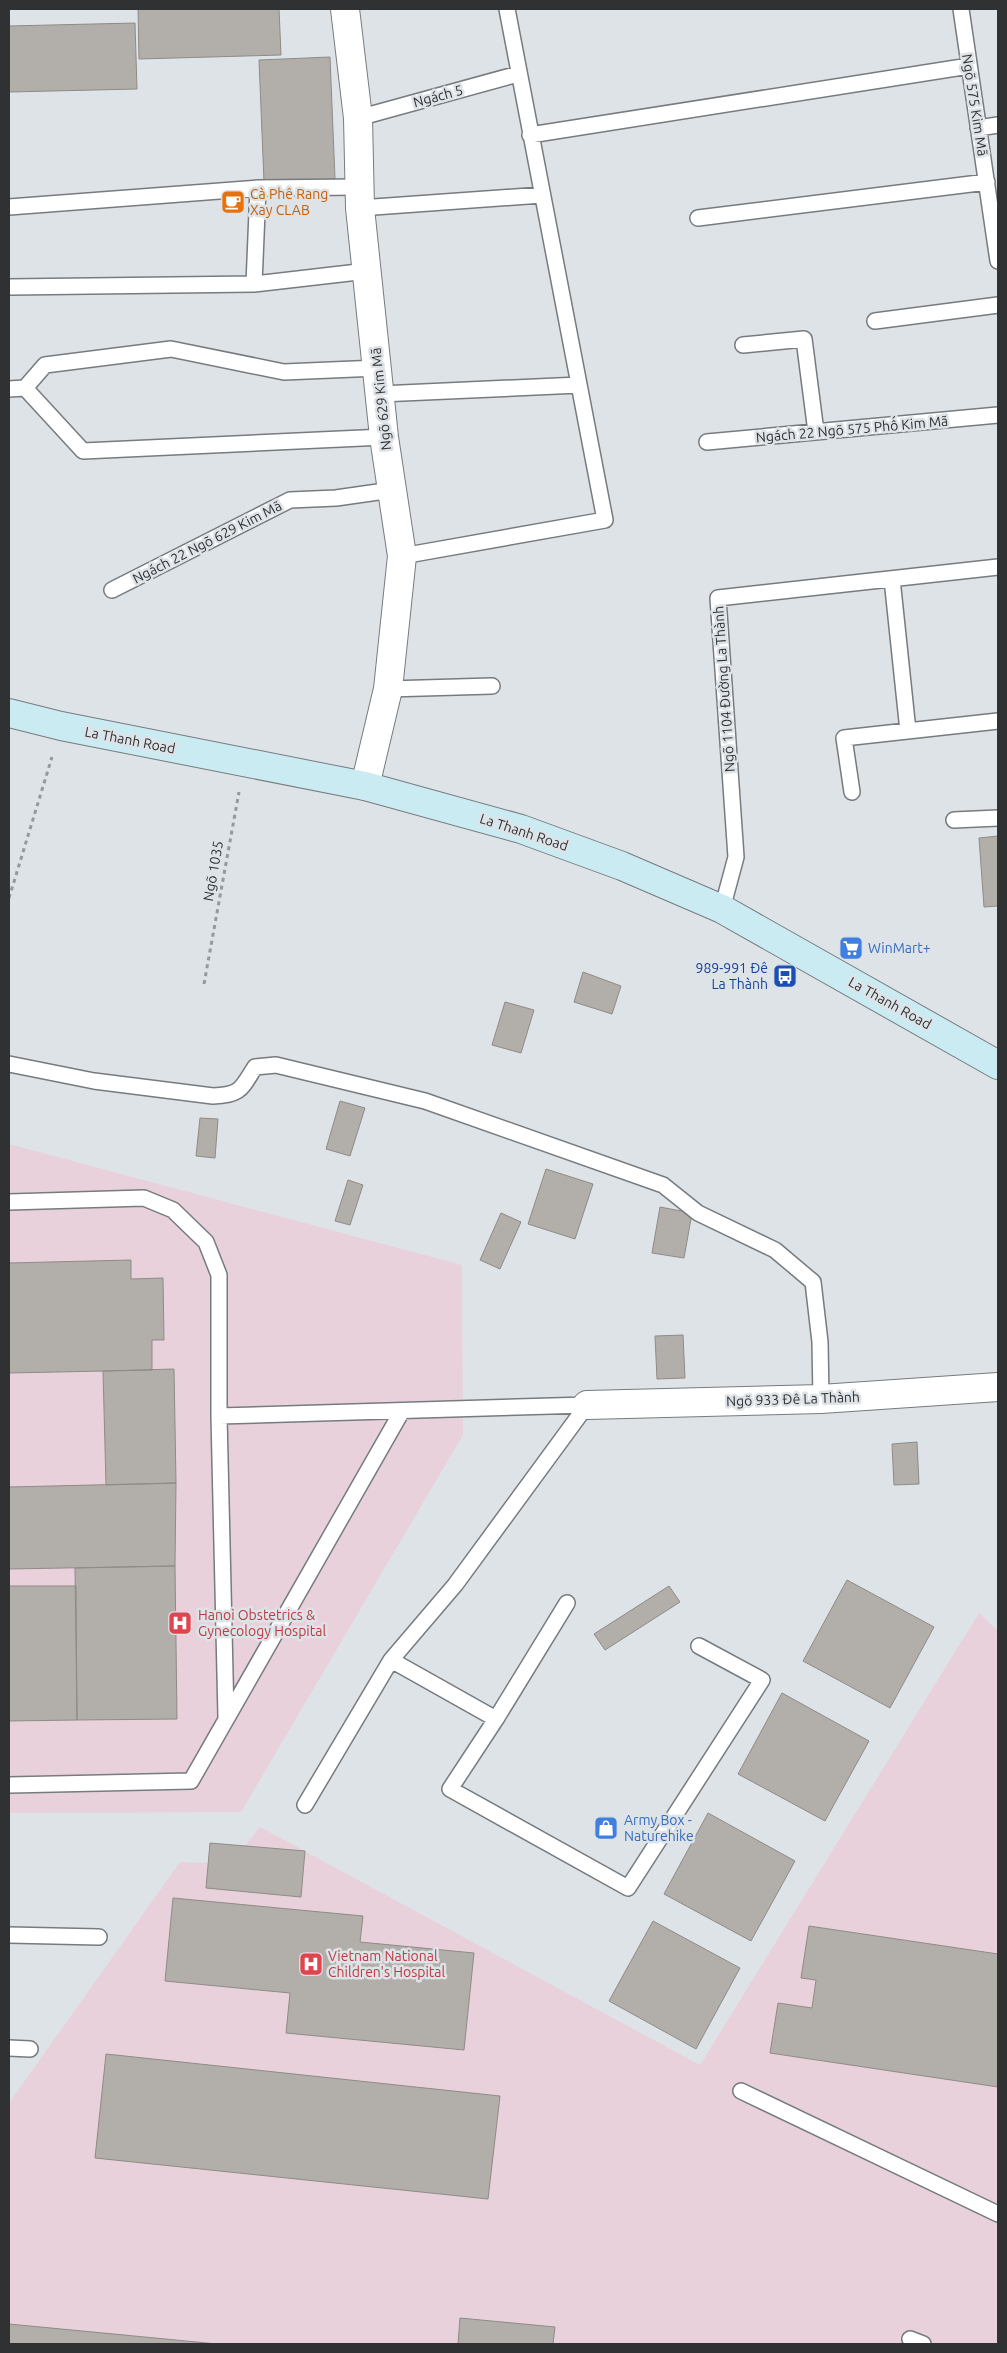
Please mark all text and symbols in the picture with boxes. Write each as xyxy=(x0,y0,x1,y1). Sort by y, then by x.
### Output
street label: Ngõ 575 Kim Mã xyxy=(959,53,991,157)
street label: Ngách 5 xyxy=(411,82,465,110)
place label: Cà Phê Rang Xay CLAB xyxy=(250,186,328,218)
cafe icon: Cà Phê Rang Xay CLAB xyxy=(220,189,246,215)
street label: Ngõ 629 Kim Mã xyxy=(368,347,394,451)
street label: Ngách 22 Ngõ 575 Phố Kim Mã xyxy=(755,410,949,445)
street label: Ngách 22 Ngõ 629 Kim Mã xyxy=(130,497,284,587)
street label: Ngõ 1104 Đường La Thành xyxy=(710,605,738,773)
street label: La Thanh Road xyxy=(83,723,177,757)
street label: La Thanh Road xyxy=(478,810,570,854)
street label: Ngõ 1035 xyxy=(200,840,226,902)
supermarket icon: WinMart+ xyxy=(838,935,864,961)
place label: WinMart+ xyxy=(868,940,931,956)
place label: 989-991 Đê La Thành xyxy=(696,960,768,992)
bus stop icon: 989-991 Đê La Thành xyxy=(772,963,798,989)
street label: La Thanh Road xyxy=(846,974,934,1032)
street label: Ngõ 933 Đê La Thành xyxy=(726,1389,860,1409)
place label: Hanoi Obstetrics & Gynecology Hospital xyxy=(198,1607,326,1639)
hospital icon: Hanoi Obstetrics & Gynecology Hospital xyxy=(167,1610,193,1636)
place label: Army Box - Naturehike xyxy=(624,1812,694,1844)
shop icon: Army Box - Naturehike xyxy=(593,1815,619,1841)
place label: Vietnam National Children's Hospital xyxy=(328,1948,446,1980)
hospital icon: Vietnam National Children's Hospital xyxy=(298,1951,324,1977)

